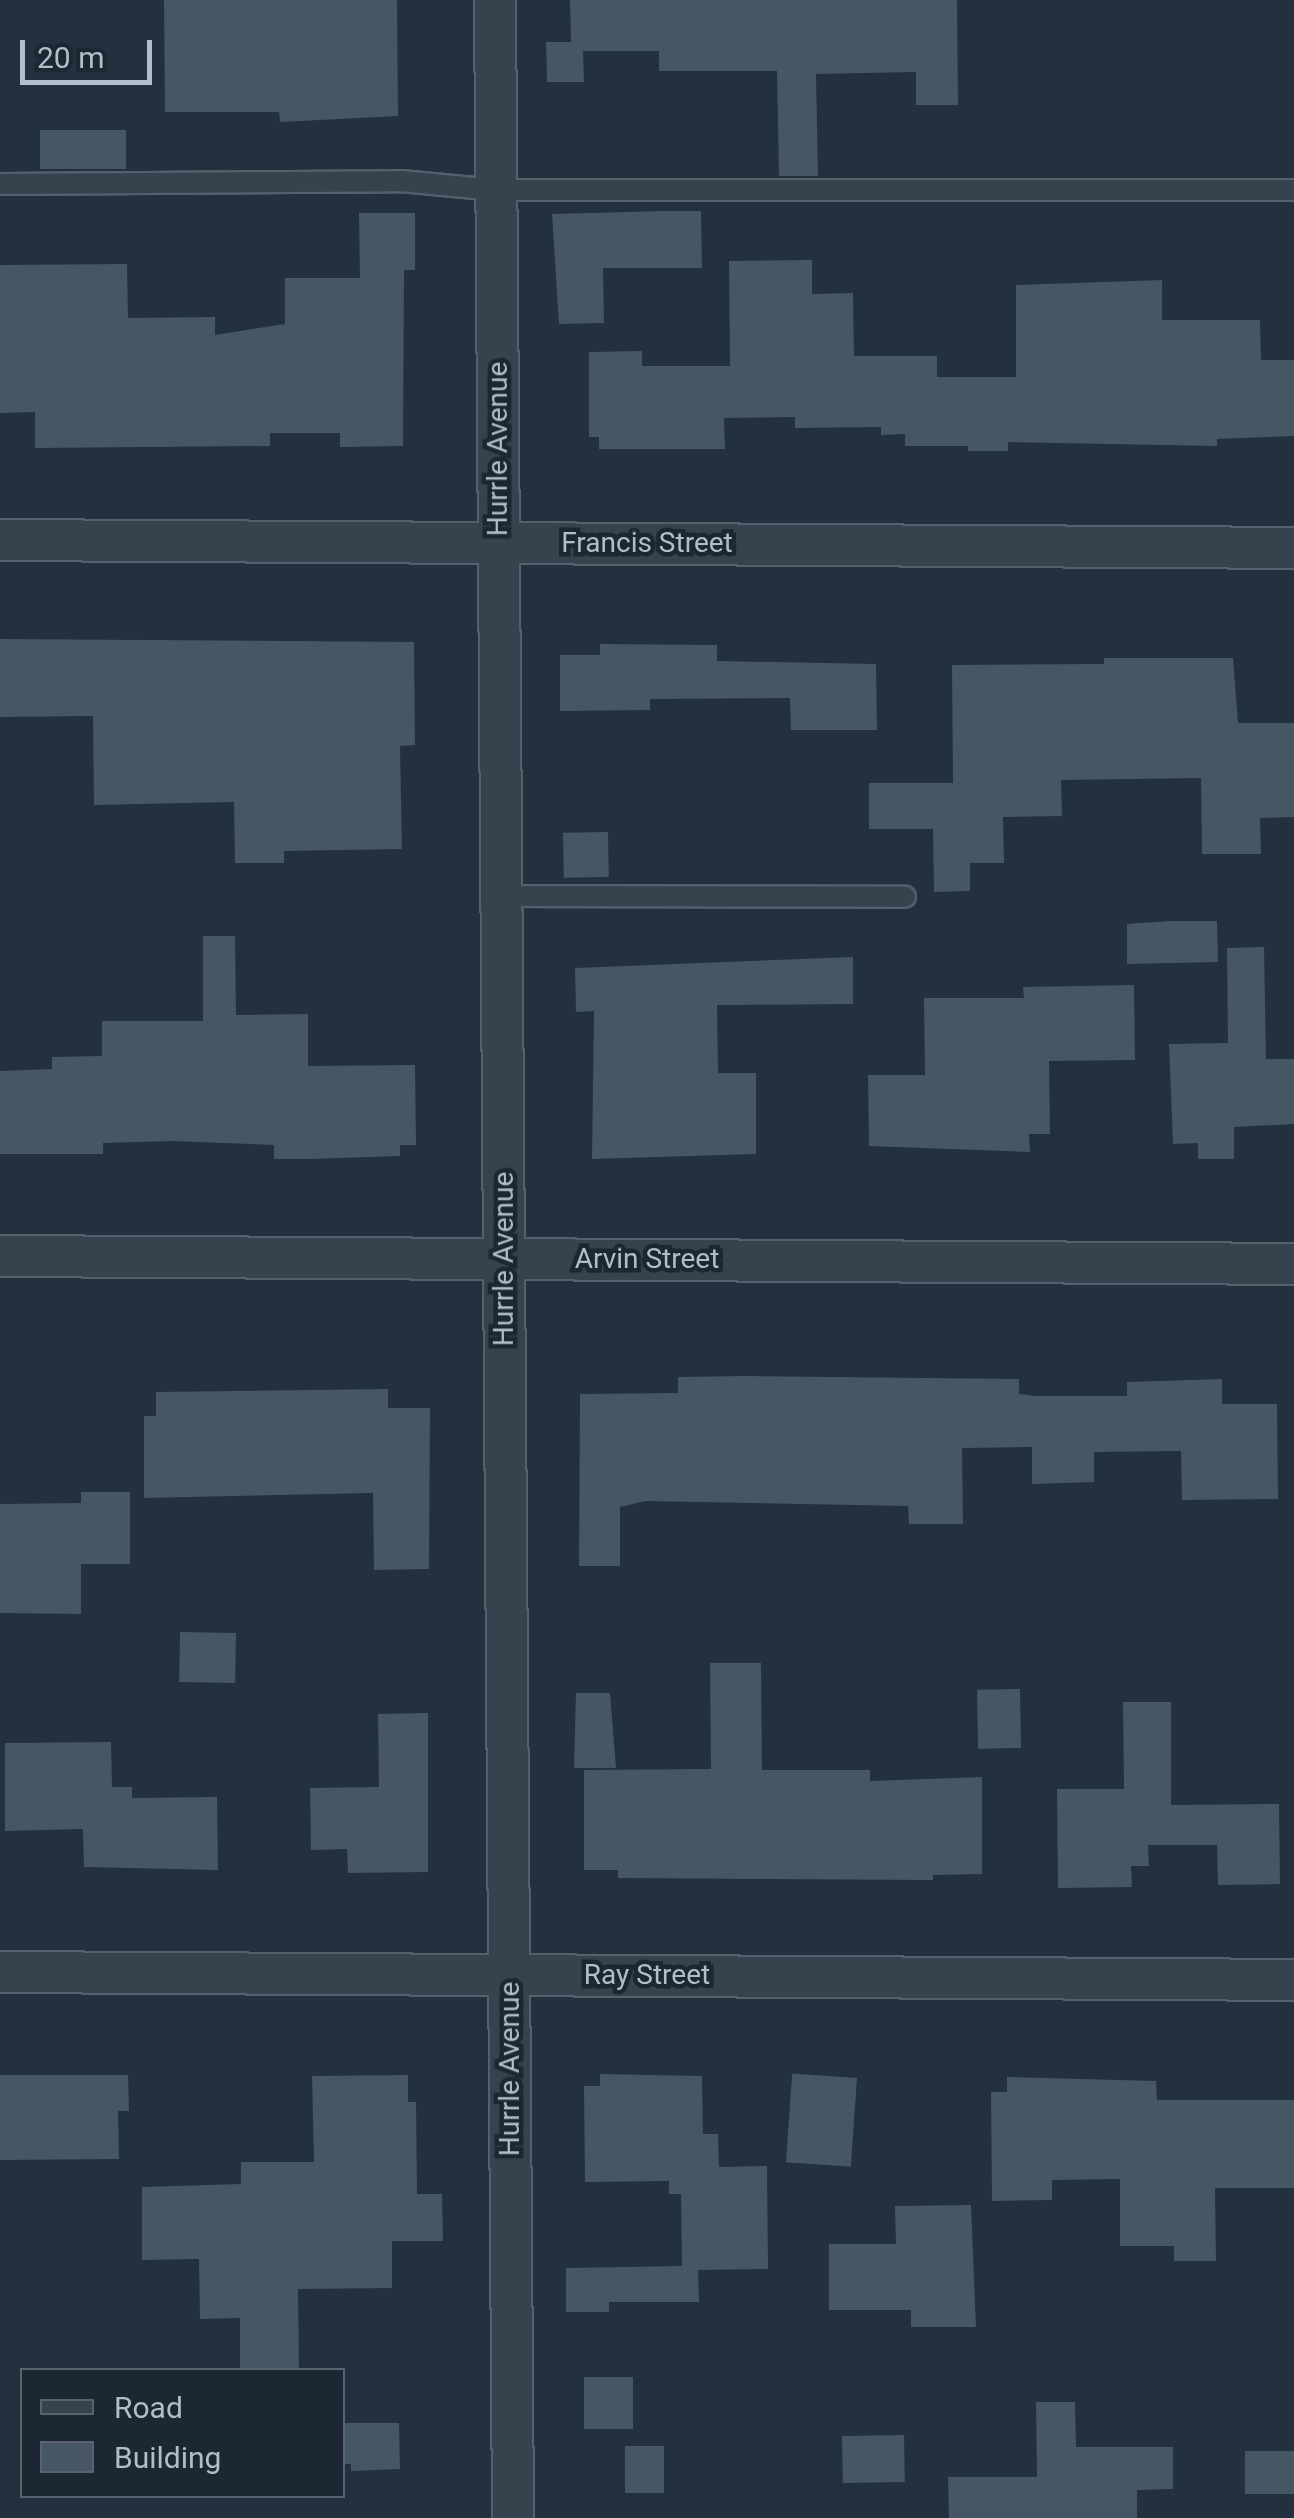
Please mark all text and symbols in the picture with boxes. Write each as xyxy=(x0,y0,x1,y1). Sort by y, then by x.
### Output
scale bar xyxy=(25,20,158,82)
text: 20 m xyxy=(37,40,104,75)
street label: Hurrle Avenue xyxy=(481,362,515,536)
street label: Francis Street xyxy=(561,526,733,560)
street label: Hurrle Avenue xyxy=(487,1172,521,1346)
street label: Arvin Street xyxy=(575,1242,719,1276)
street label: Ray Street xyxy=(584,1958,710,1992)
street label: Hurrle Avenue xyxy=(493,1982,527,2156)
legend xyxy=(20,2368,345,2498)
text: Road xyxy=(114,2390,183,2425)
text: Building xyxy=(114,2440,221,2475)

